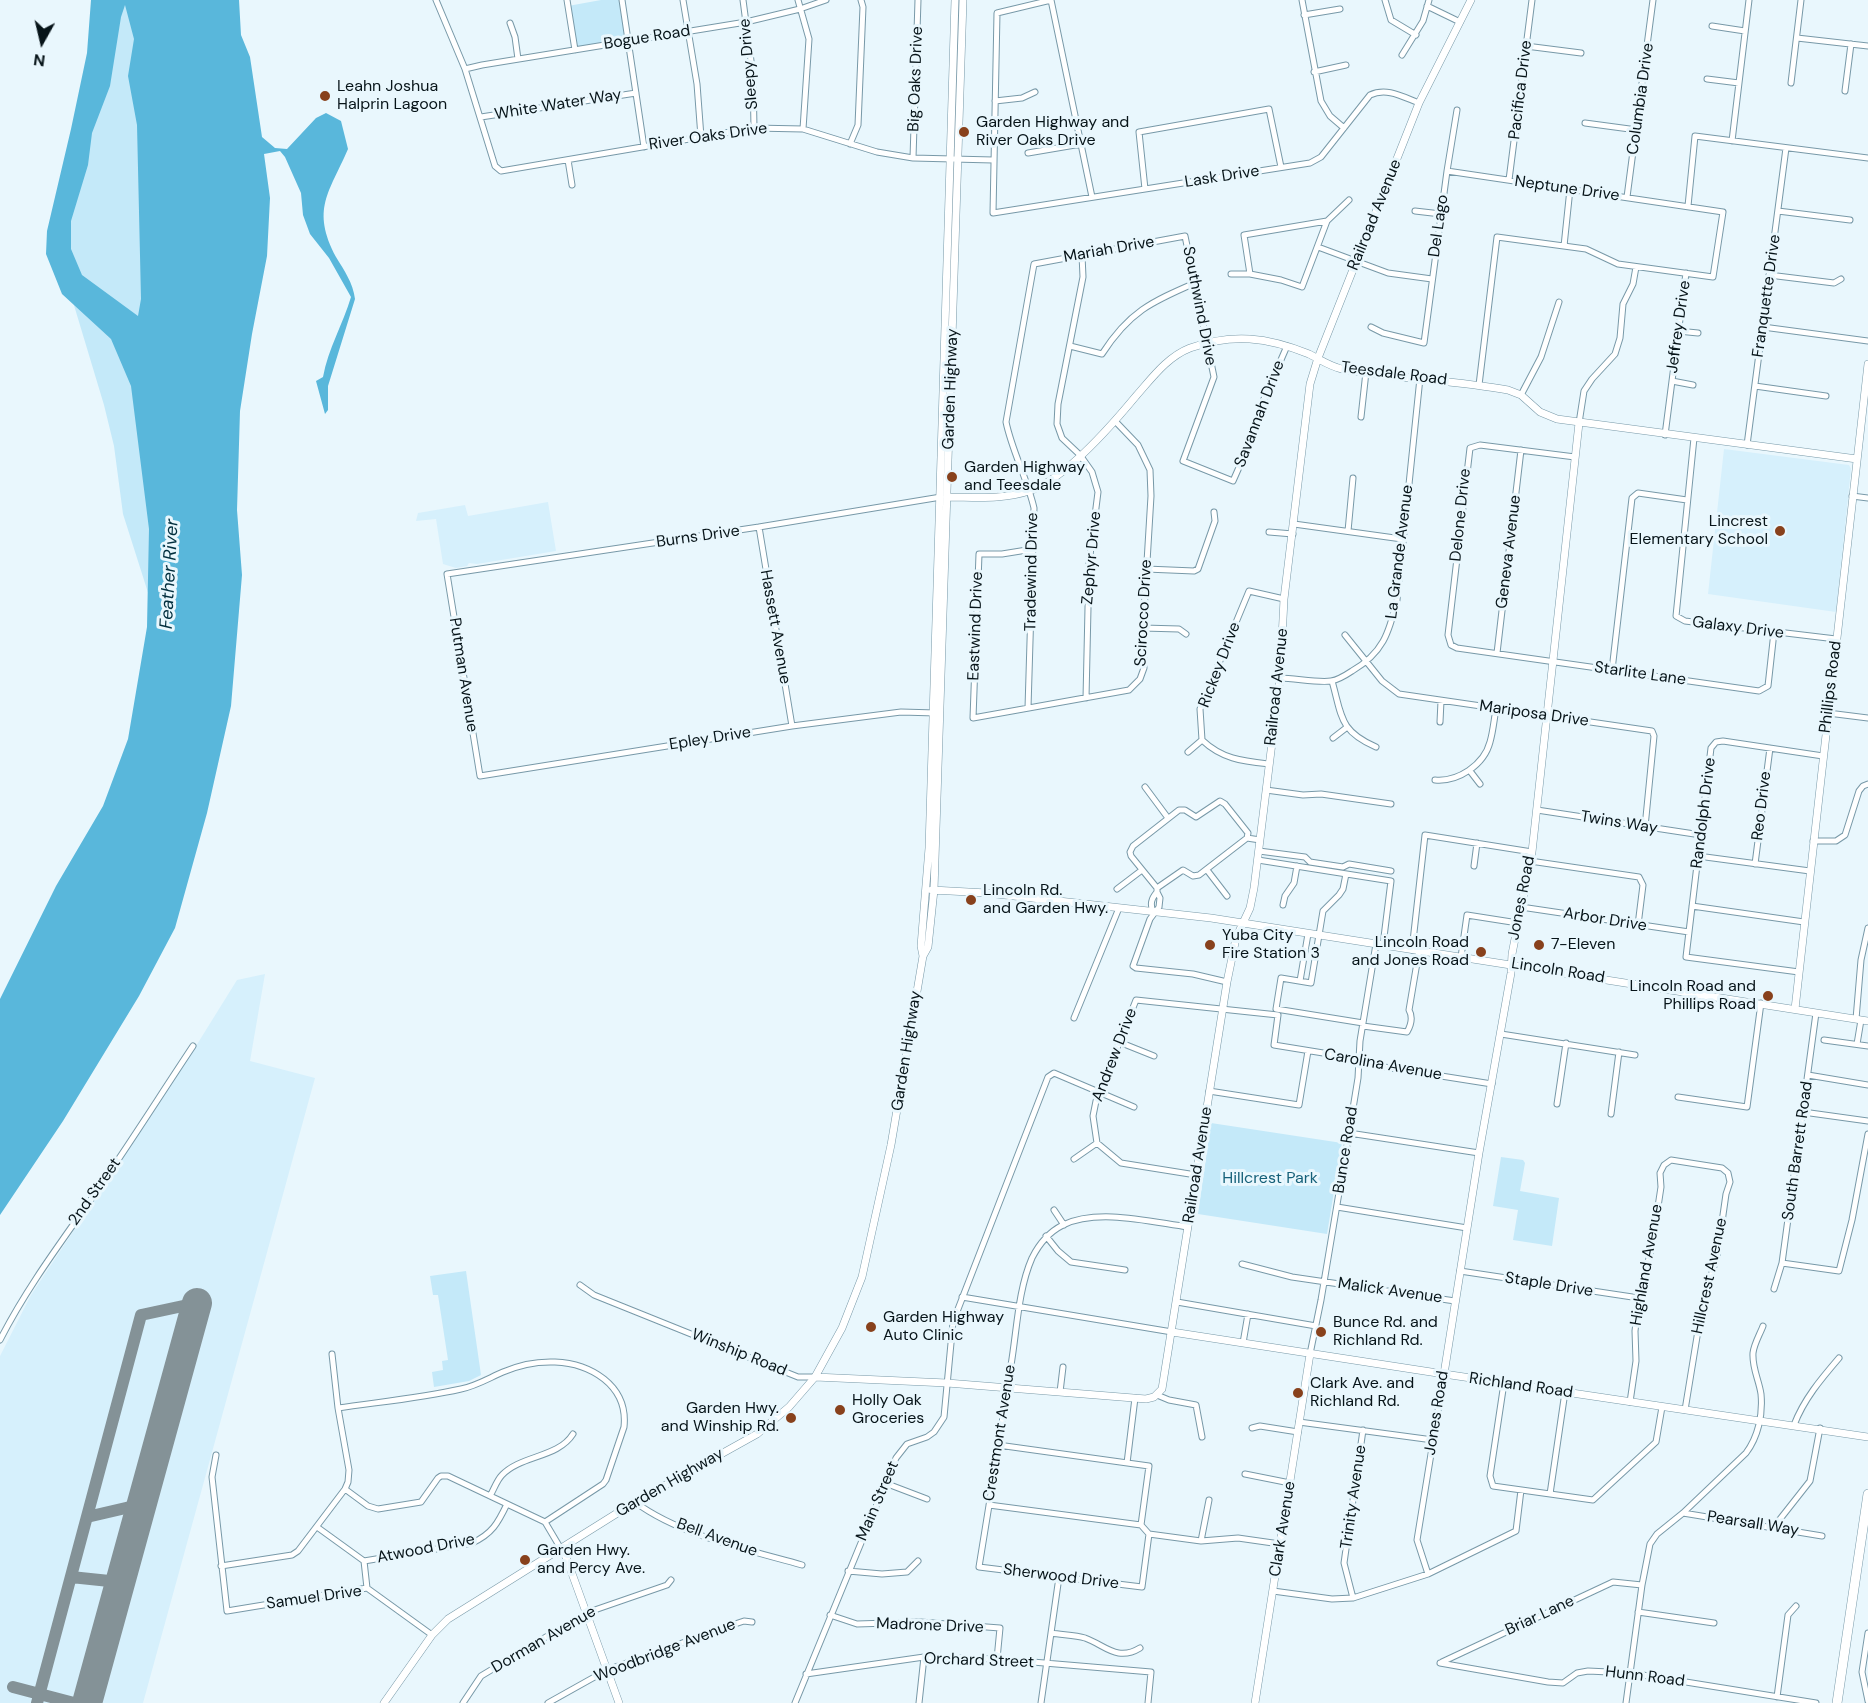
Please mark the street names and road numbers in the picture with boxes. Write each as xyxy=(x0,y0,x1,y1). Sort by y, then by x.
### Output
street label: Sleepy Drive xyxy=(735,18,763,110)
street label: Bogue Road xyxy=(602,22,692,54)
street label: Big Oaks Drive xyxy=(905,26,927,132)
street label: Pacifica Drive xyxy=(1505,39,1537,141)
street label: Columbia Drive xyxy=(1624,42,1658,156)
street label: White Water Way xyxy=(493,85,623,125)
street label: River Oaks Drive xyxy=(647,119,769,155)
street label: Railroad Avenue xyxy=(1344,157,1406,273)
street label: Lask Drive xyxy=(1183,162,1261,192)
street label: Neptune Drive xyxy=(1513,172,1621,206)
street label: Del Lago xyxy=(1425,193,1453,259)
street label: Mariah Drive xyxy=(1062,233,1156,267)
street label: Franquette Drive xyxy=(1749,233,1785,359)
street label: Southwind Drive xyxy=(1178,245,1220,367)
street label: Jeffrey Drive xyxy=(1663,279,1695,375)
street label: Garden Highway xyxy=(939,328,963,450)
street label: Savannah Drive xyxy=(1231,358,1289,470)
street label: Teesdale Road xyxy=(1340,358,1448,390)
street label: Delone Drive xyxy=(1447,467,1475,563)
street label: La Grande Avenue xyxy=(1382,484,1418,620)
street label: Geneva Avenue xyxy=(1492,494,1526,610)
street label: Zephyr Drive xyxy=(1078,511,1106,605)
street label: Tradewind Drive xyxy=(1021,512,1043,632)
street label: Burns Drive xyxy=(655,522,741,552)
street label: Scirocco Drive xyxy=(1132,559,1156,667)
street label: Hassett Avenue xyxy=(756,568,794,686)
street label: Eastwind Drive xyxy=(965,571,987,681)
street label: Galaxy Drive xyxy=(1691,613,1785,643)
street label: Putman Avenue xyxy=(444,616,482,734)
street label: Rickey Drive xyxy=(1195,620,1245,710)
street label: Railroad Avenue xyxy=(1261,627,1293,747)
street label: Phillips Road xyxy=(1816,640,1846,734)
street label: Starlite Lane xyxy=(1593,658,1687,690)
street label: Mariposa Drive xyxy=(1478,697,1590,731)
street label: Epley Drive xyxy=(668,723,752,755)
street label: Randolph Drive xyxy=(1688,756,1720,870)
street label: Reo Drive xyxy=(1748,770,1776,842)
street label: Twins Way xyxy=(1579,807,1659,839)
street label: Jones Road xyxy=(1504,854,1540,942)
street label: Arbor Drive xyxy=(1562,904,1648,936)
street label: Lincoln Road xyxy=(1510,954,1606,988)
street label: Garden Highway xyxy=(888,990,926,1112)
street label: Andrew Drive xyxy=(1088,1006,1142,1104)
street label: Carolina Avenue xyxy=(1323,1045,1443,1085)
street label: South Barrett Road xyxy=(1779,1080,1817,1222)
street label: Railroad Avenue xyxy=(1179,1105,1217,1225)
street label: Bunce Road xyxy=(1330,1105,1362,1195)
street label: 2nd Street xyxy=(65,1155,125,1229)
street label: Highland Avenue xyxy=(1627,1203,1667,1327)
street label: Hillcrest Avenue xyxy=(1688,1216,1732,1336)
street label: Staple Drive xyxy=(1504,1269,1594,1301)
street label: Malick Avenue xyxy=(1336,1274,1444,1308)
street label: Winship Road xyxy=(689,1325,789,1381)
street label: Crestmont Avenue xyxy=(980,1363,1020,1503)
street label: Jones Road xyxy=(1421,1369,1453,1457)
street label: Richland Road xyxy=(1468,1369,1574,1403)
street label: Garden Highway xyxy=(613,1444,727,1522)
street label: Trinity Avenue xyxy=(1337,1444,1371,1550)
street label: Main Street xyxy=(853,1458,903,1544)
street label: Clark Avenue xyxy=(1266,1480,1300,1578)
street label: Pearsall Way xyxy=(1706,1507,1800,1541)
street label: Bell Avenue xyxy=(674,1515,760,1561)
street label: Atwood Drive xyxy=(375,1530,477,1568)
street label: Sherwood Drive xyxy=(1002,1560,1120,1594)
street label: Samuel Drive xyxy=(265,1582,363,1614)
street label: Briar Lane xyxy=(1503,1592,1577,1640)
street label: Dorman Avenue xyxy=(488,1602,600,1678)
street label: Woodbridge Avenue xyxy=(592,1615,738,1687)
street label: Madrone Drive xyxy=(876,1615,984,1637)
street label: Orchard Street xyxy=(924,1649,1034,1673)
street label: Hunn Road xyxy=(1604,1663,1686,1691)

